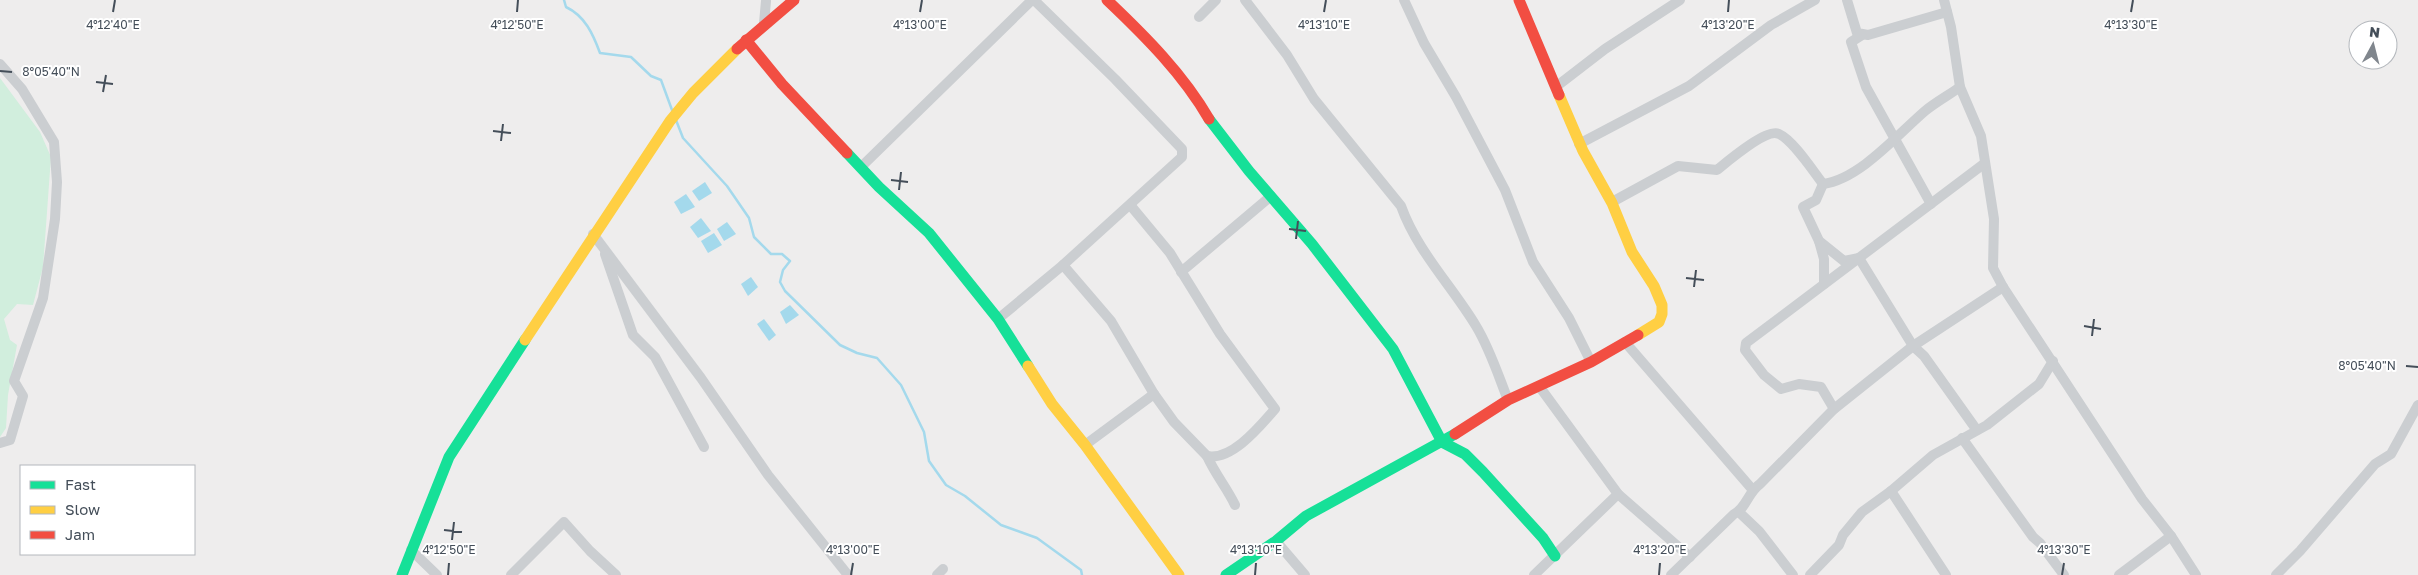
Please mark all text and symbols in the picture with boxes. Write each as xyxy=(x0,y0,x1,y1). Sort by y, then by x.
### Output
text: 4°12'40"E xyxy=(86,17,140,32)
text: 4°12'50"E xyxy=(490,17,544,32)
text: 4°13'00"E xyxy=(893,17,947,32)
text: 4°13'10"E xyxy=(1298,17,1350,32)
text: 4°13'20"E xyxy=(1701,17,1755,32)
text: 4°13'30"E xyxy=(2104,17,2158,32)
north arrow xyxy=(2348,20,2398,70)
text: N xyxy=(2368,23,2381,41)
text: 8°05'40"N xyxy=(22,64,80,79)
text: 8°05'40"N xyxy=(2338,358,2396,373)
legend xyxy=(20,465,195,555)
text: Fast xyxy=(65,475,96,493)
text: Slow xyxy=(65,500,100,518)
text: Jam xyxy=(65,525,95,543)
text: 4°12'50"E xyxy=(422,542,476,557)
text: 4°13'00"E xyxy=(826,542,880,557)
text: 4°13'10"E xyxy=(1230,542,1282,557)
text: 4°13'20"E xyxy=(1633,542,1687,557)
text: 4°13'30"E xyxy=(2037,542,2091,557)

